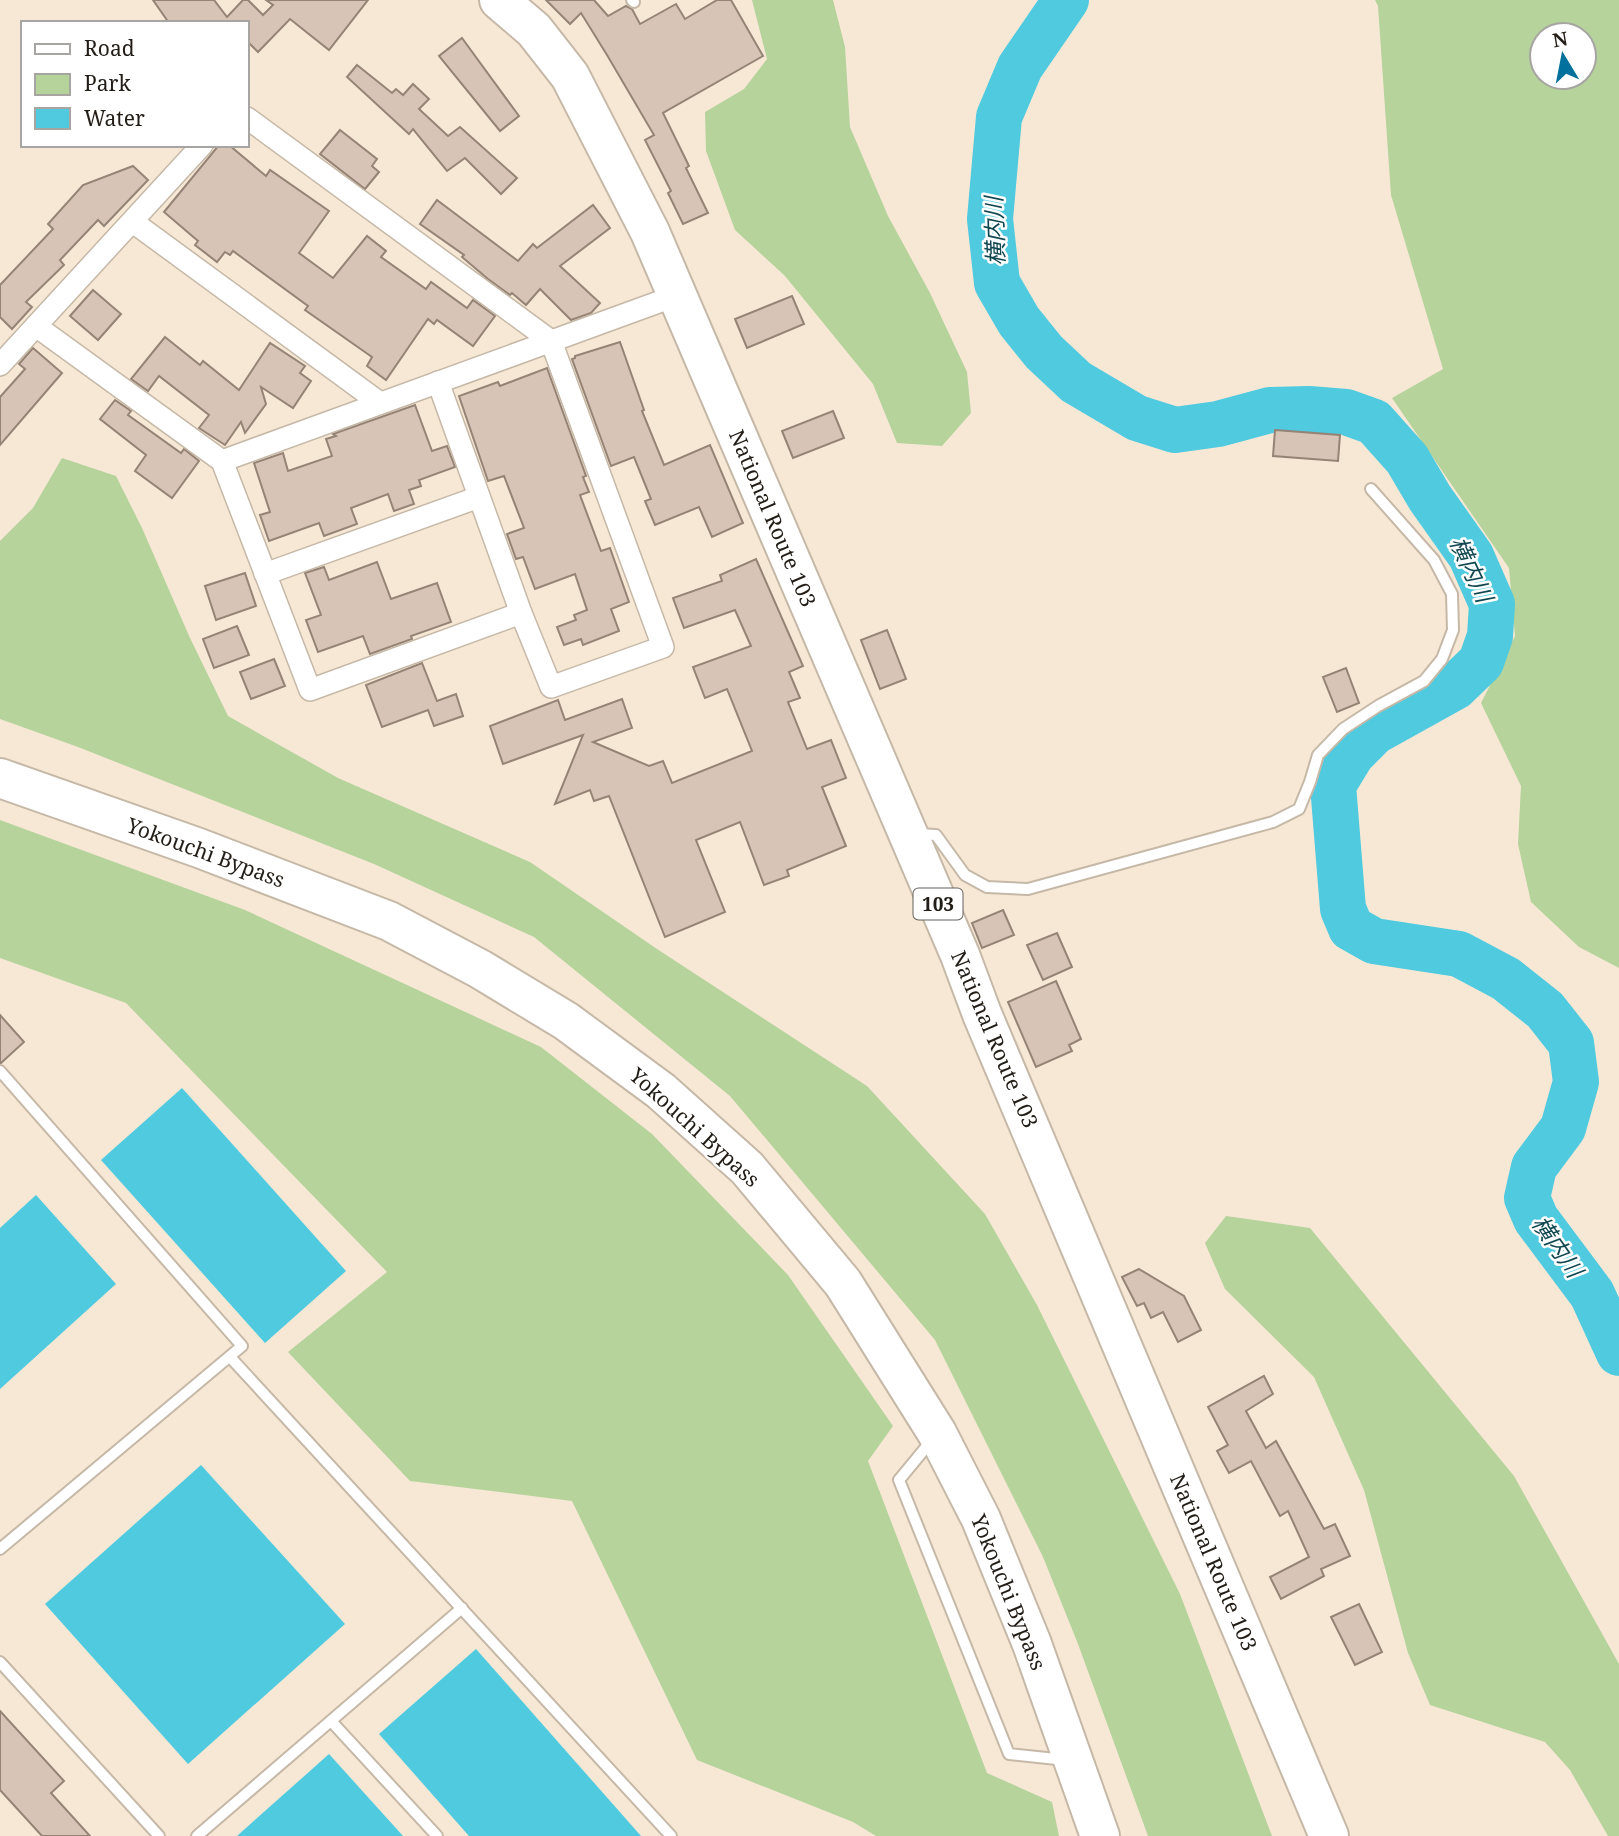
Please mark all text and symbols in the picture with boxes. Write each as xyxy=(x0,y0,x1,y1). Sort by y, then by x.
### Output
legend xyxy=(21,21,248,147)
north arrow xyxy=(1528,21,1598,91)
text: N xyxy=(1550,25,1570,53)
text: Road xyxy=(84,34,135,62)
text: Park xyxy=(84,69,131,97)
text: Water xyxy=(84,104,145,132)
water label: 横内川 xyxy=(977,193,1011,266)
street label: National Route 103 xyxy=(723,425,823,611)
water label: 横内川 xyxy=(1443,531,1502,610)
street label: Yokouchi Bypass xyxy=(122,810,289,894)
road number: 103 xyxy=(914,888,962,920)
street label: National Route 103 xyxy=(945,946,1045,1132)
street label: Yokouchi Bypass xyxy=(623,1060,766,1193)
water label: 横内川 xyxy=(1525,1209,1593,1286)
street label: National Route 103 xyxy=(1164,1469,1264,1655)
street label: Yokouchi Bypass xyxy=(965,1509,1053,1674)

